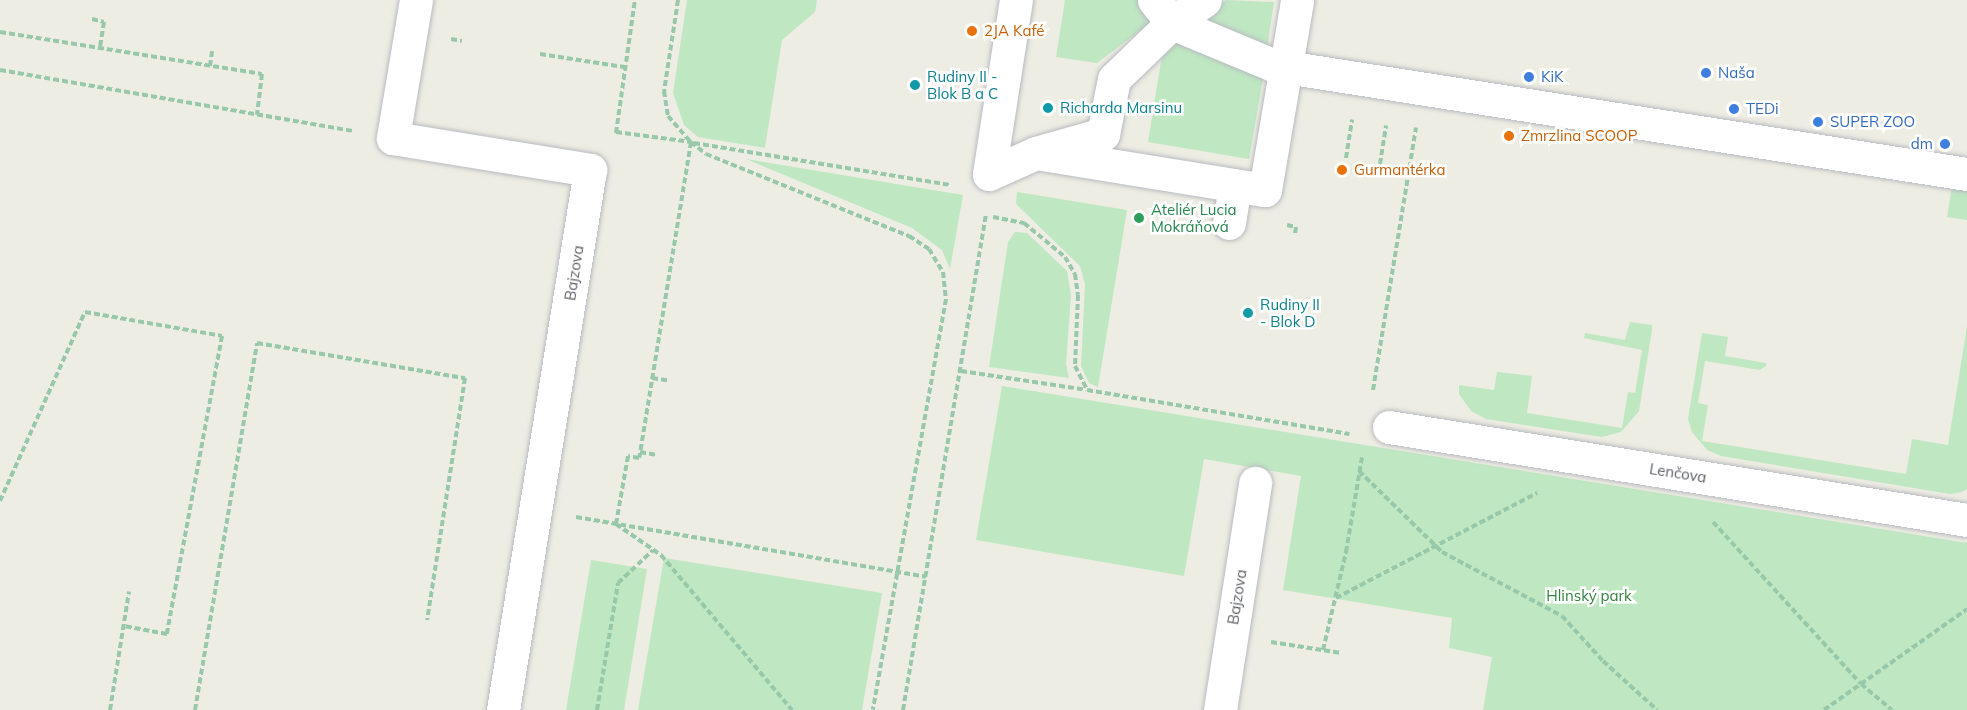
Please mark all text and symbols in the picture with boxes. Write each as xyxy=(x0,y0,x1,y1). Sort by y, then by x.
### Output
place label: 2JA Kafé xyxy=(984,22,1044,40)
marker: 2JA Kafé xyxy=(965,24,979,38)
place label: Naša xyxy=(1718,64,1755,82)
marker: Naša xyxy=(1699,66,1713,80)
place label: Rudiny II - Blok B a C xyxy=(927,67,998,102)
place label: KiK xyxy=(1541,68,1564,86)
marker: KiK xyxy=(1522,70,1536,84)
marker: Rudiny II - Blok B a C xyxy=(908,78,922,92)
place label: Richarda Marsinu xyxy=(1060,99,1182,117)
place label: TEDi xyxy=(1746,100,1779,118)
marker: Richarda Marsinu xyxy=(1041,101,1055,115)
marker: TEDi xyxy=(1727,102,1741,116)
place label: SUPER ZOO xyxy=(1830,113,1915,131)
marker: SUPER ZOO xyxy=(1811,115,1825,129)
place label: Zmrzlina SCOOP xyxy=(1521,127,1637,145)
marker: Zmrzlina SCOOP xyxy=(1502,129,1516,143)
place label: dm xyxy=(1911,135,1933,153)
marker: dm xyxy=(1938,137,1952,151)
place label: Gurmantérka xyxy=(1354,161,1445,179)
marker: Gurmantérka xyxy=(1335,163,1349,177)
place label: Ateliér Lucia Mokráňová xyxy=(1151,200,1237,235)
marker: Ateliér Lucia Mokráňová xyxy=(1132,211,1146,225)
street label: Bajzova xyxy=(561,244,587,302)
place label: Rudiny II - Blok D xyxy=(1260,295,1320,330)
marker: Rudiny II - Blok D xyxy=(1241,306,1255,320)
street label: Lenčova xyxy=(1648,460,1708,486)
street label: Bajzova xyxy=(1224,568,1250,626)
park label: Hlinský park xyxy=(1546,587,1632,605)

